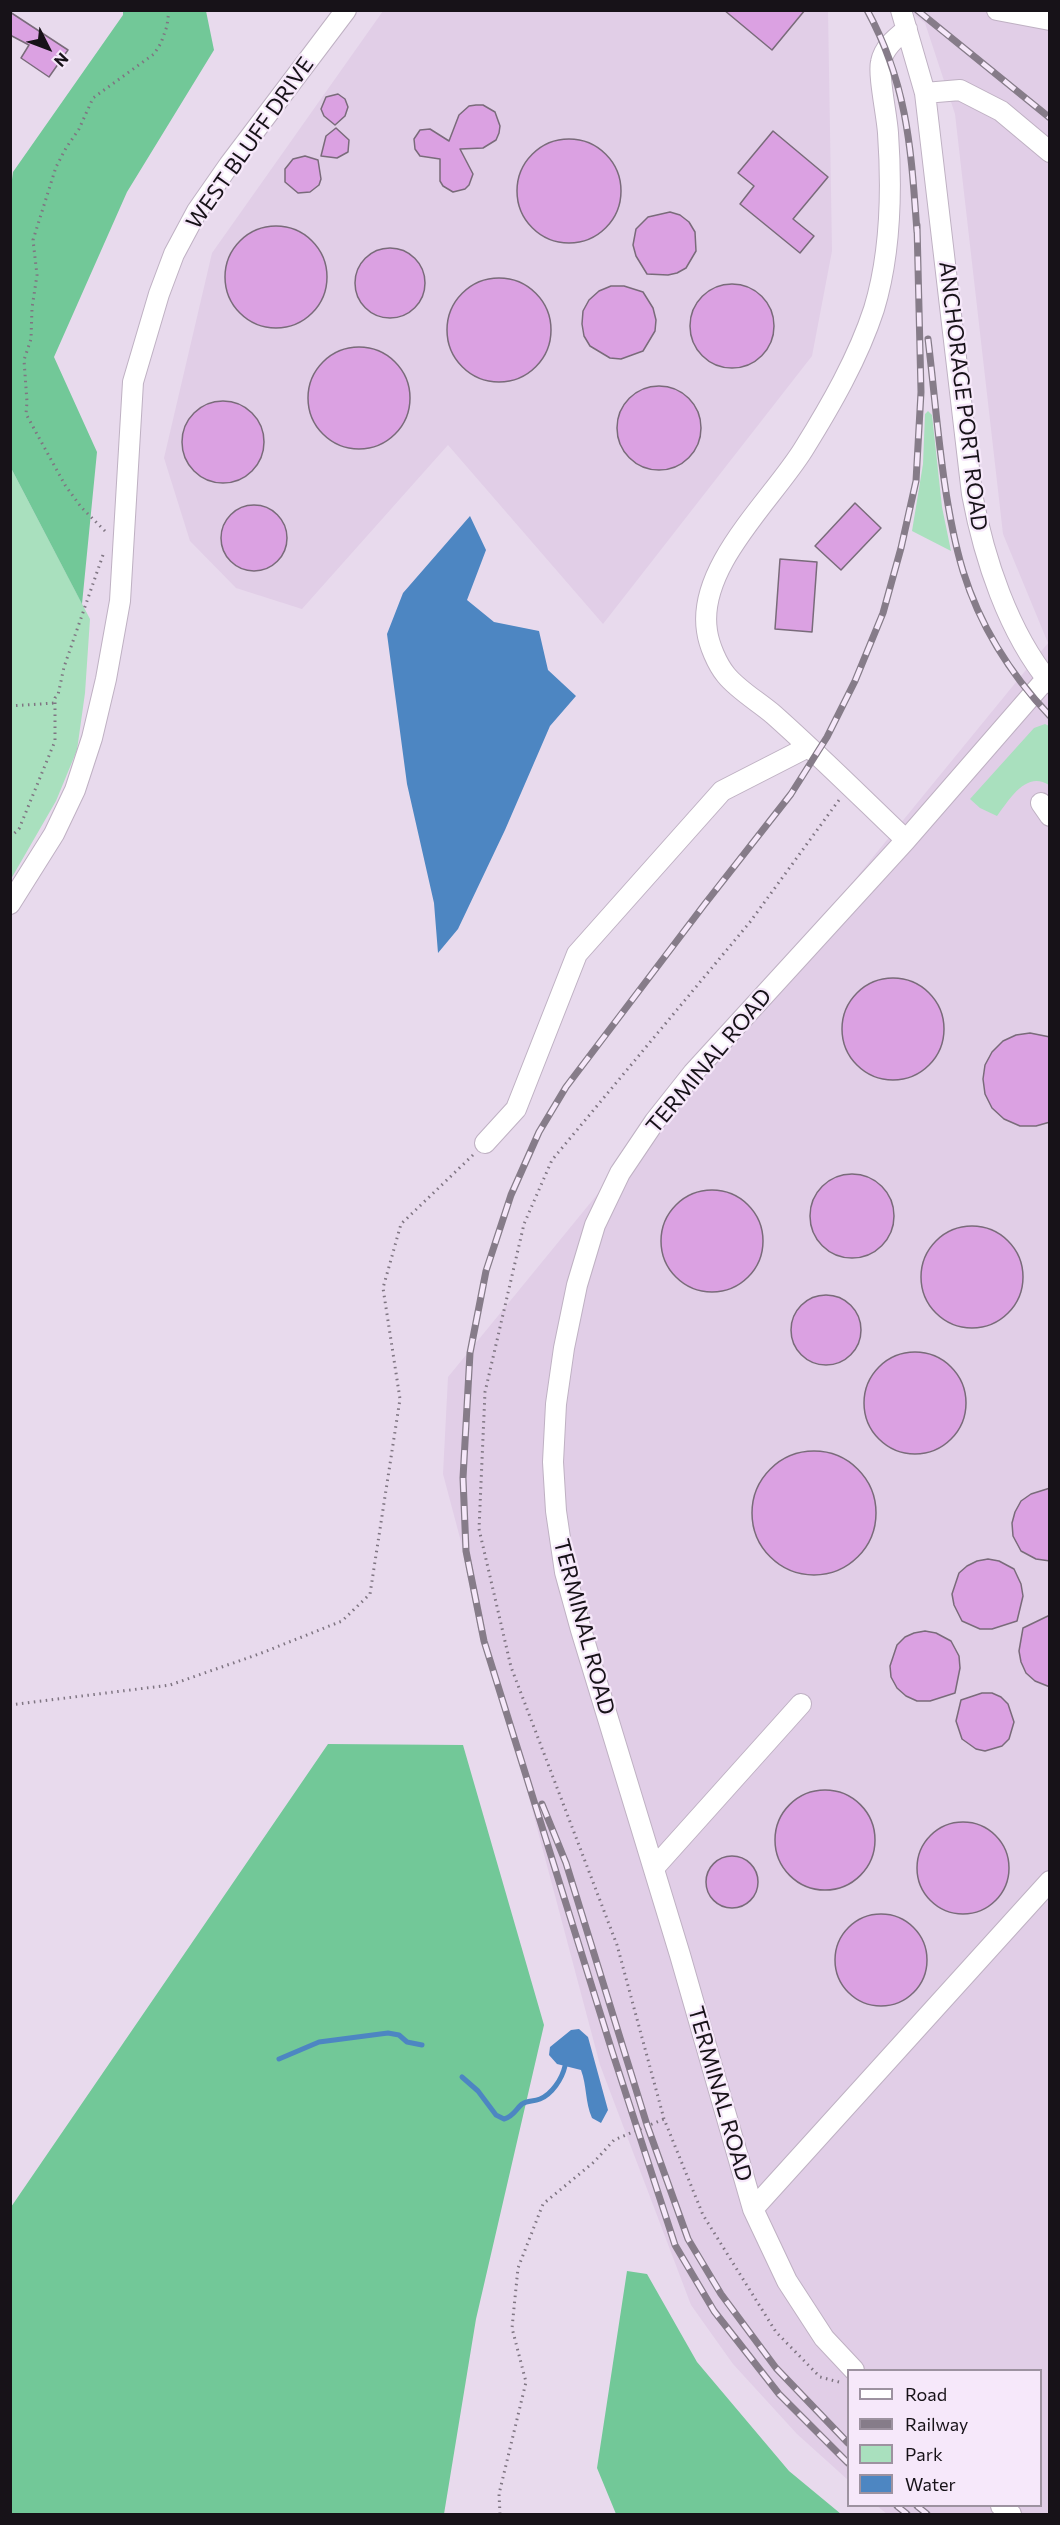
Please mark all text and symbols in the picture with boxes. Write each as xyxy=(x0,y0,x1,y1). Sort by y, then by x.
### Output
north arrow xyxy=(18,18,78,78)
text: N xyxy=(51,50,73,71)
street label: WEST BLUFF DRIVE xyxy=(181,52,319,234)
street label: ANCHORAGE PORT ROAD xyxy=(933,260,993,532)
street label: TERMINAL ROAD xyxy=(641,983,777,1139)
street label: TERMINAL ROAD xyxy=(548,1536,620,1718)
street label: TERMINAL ROAD xyxy=(682,2003,758,2185)
legend xyxy=(847,2369,1042,2507)
text: Road xyxy=(905,2383,947,2405)
text: Railway xyxy=(905,2413,968,2435)
text: Park xyxy=(905,2443,943,2465)
text: Water xyxy=(905,2473,956,2495)

